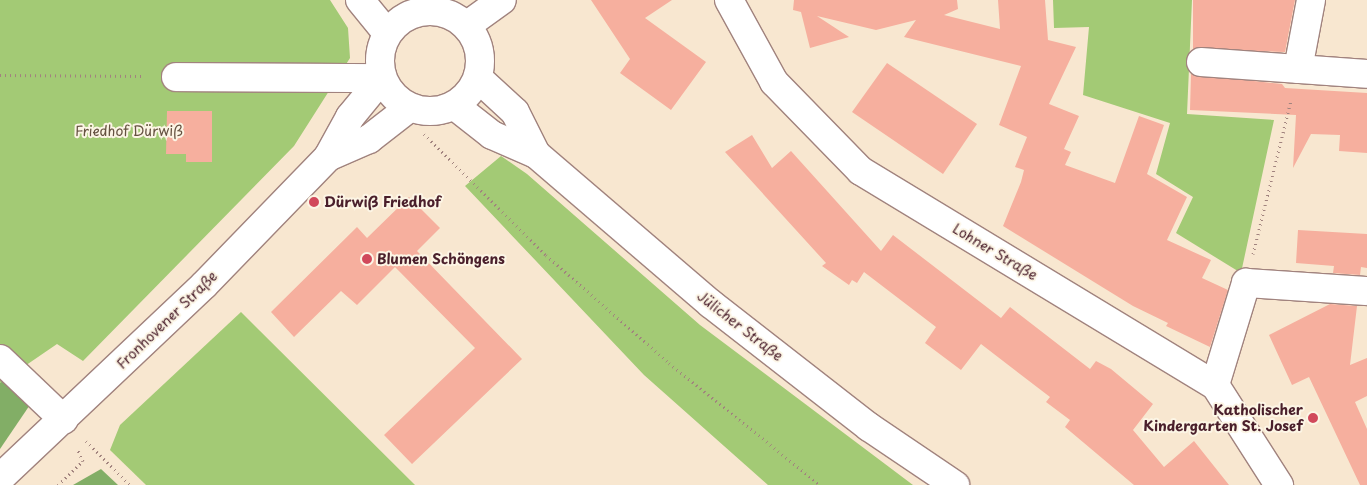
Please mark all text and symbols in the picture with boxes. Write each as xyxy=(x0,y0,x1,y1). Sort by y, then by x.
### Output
park label: Friedhof Dürwiß xyxy=(75,123,183,139)
place label: Dürwiß Friedhof xyxy=(324,194,441,210)
marker: Dürwiß Friedhof xyxy=(308,196,320,208)
street label: Lohner Straße xyxy=(949,220,1041,284)
place label: Blumen Schöngens xyxy=(377,251,506,267)
marker: Blumen Schöngens xyxy=(361,253,373,265)
street label: Fronhovener Straße xyxy=(113,267,221,373)
street label: Jülicher Straße xyxy=(694,287,786,365)
place label: Katholischer Kindergarten St. Josef xyxy=(1143,402,1303,434)
marker: Katholischer Kindergarten St. Josef xyxy=(1307,412,1319,424)

